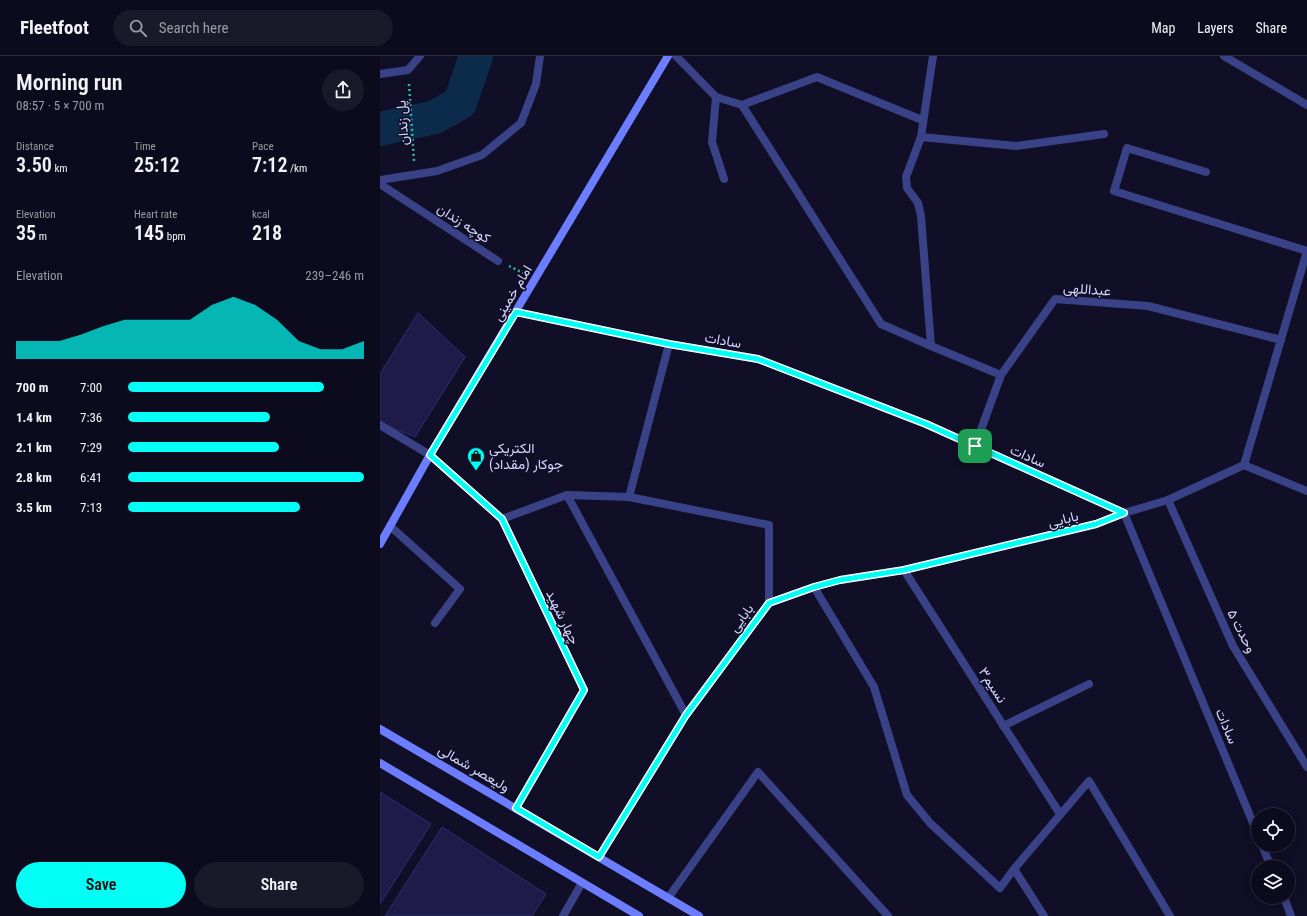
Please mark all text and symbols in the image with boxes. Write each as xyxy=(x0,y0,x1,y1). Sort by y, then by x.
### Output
search box xyxy=(113,10,393,46)
text: Fleetfoot xyxy=(20,16,89,39)
icon: search xyxy=(127,17,149,39)
text: Search here xyxy=(159,19,229,37)
text: Map xyxy=(1151,20,1175,36)
text: Layers xyxy=(1197,20,1234,36)
text: Share xyxy=(1256,20,1287,36)
button: share xyxy=(322,69,364,111)
text: Morning run xyxy=(16,70,123,95)
text: 08:57 · 5 × 700 m xyxy=(16,98,104,113)
street label: پل زندان xyxy=(392,99,414,146)
text: Distance xyxy=(16,140,54,153)
text: Time xyxy=(134,140,156,153)
text: Pace xyxy=(252,140,274,153)
text: 3.50 xyxy=(16,153,52,177)
text: 25:12 xyxy=(134,153,180,177)
text: 7:12 xyxy=(252,153,287,177)
text: km xyxy=(52,162,68,175)
text: /km xyxy=(287,162,307,175)
street label: کوچه زندان xyxy=(433,200,494,248)
text: Elevation xyxy=(16,208,56,221)
text: Heart rate xyxy=(134,208,177,221)
text: kcal xyxy=(252,208,270,221)
text: 35 xyxy=(16,221,36,245)
text: 145 xyxy=(134,221,164,245)
text: 218 xyxy=(252,221,282,245)
text: m xyxy=(36,230,47,243)
text: bpm xyxy=(164,230,186,243)
street label: امام خمینی xyxy=(489,262,536,324)
text: Elevation xyxy=(16,268,63,283)
text: 239–246 m xyxy=(305,268,364,283)
street label: عبداللهی xyxy=(1062,279,1111,300)
street label: سادات xyxy=(703,329,743,351)
text: 700 m xyxy=(16,380,48,395)
text: 7:00 xyxy=(80,380,102,395)
text: 1.4 km xyxy=(16,410,52,425)
text: 7:36 xyxy=(80,410,102,425)
pin xyxy=(958,429,992,463)
icon: arrive xyxy=(964,435,986,457)
text: 2.1 km xyxy=(16,440,52,455)
text: 7:29 xyxy=(80,440,102,455)
place label: الکتریکی جوکار (مقداد) xyxy=(489,440,563,473)
street label: سادات xyxy=(1008,441,1048,471)
shop icon: الکتریکی جوکار (مقداد) xyxy=(466,446,486,471)
text: 2.8 km xyxy=(16,470,52,485)
text: 6:41 xyxy=(80,470,102,485)
text: 3.5 km xyxy=(16,500,52,515)
text: 7:13 xyxy=(80,500,102,515)
street label: بابایی xyxy=(1046,507,1080,531)
street label: چهار شهید xyxy=(541,587,583,648)
street label: بابایی xyxy=(725,601,757,636)
street label: وحدت ۵ xyxy=(1223,607,1260,656)
street label: نسیم۳ xyxy=(975,664,1010,706)
street label: سادات xyxy=(1212,706,1242,746)
street label: ولیعصر شمالی xyxy=(435,741,513,796)
map controls xyxy=(1251,808,1295,904)
button: locate xyxy=(1251,808,1295,852)
button: layers xyxy=(1251,860,1295,904)
button: Save xyxy=(16,862,186,908)
button: Share xyxy=(194,862,364,908)

